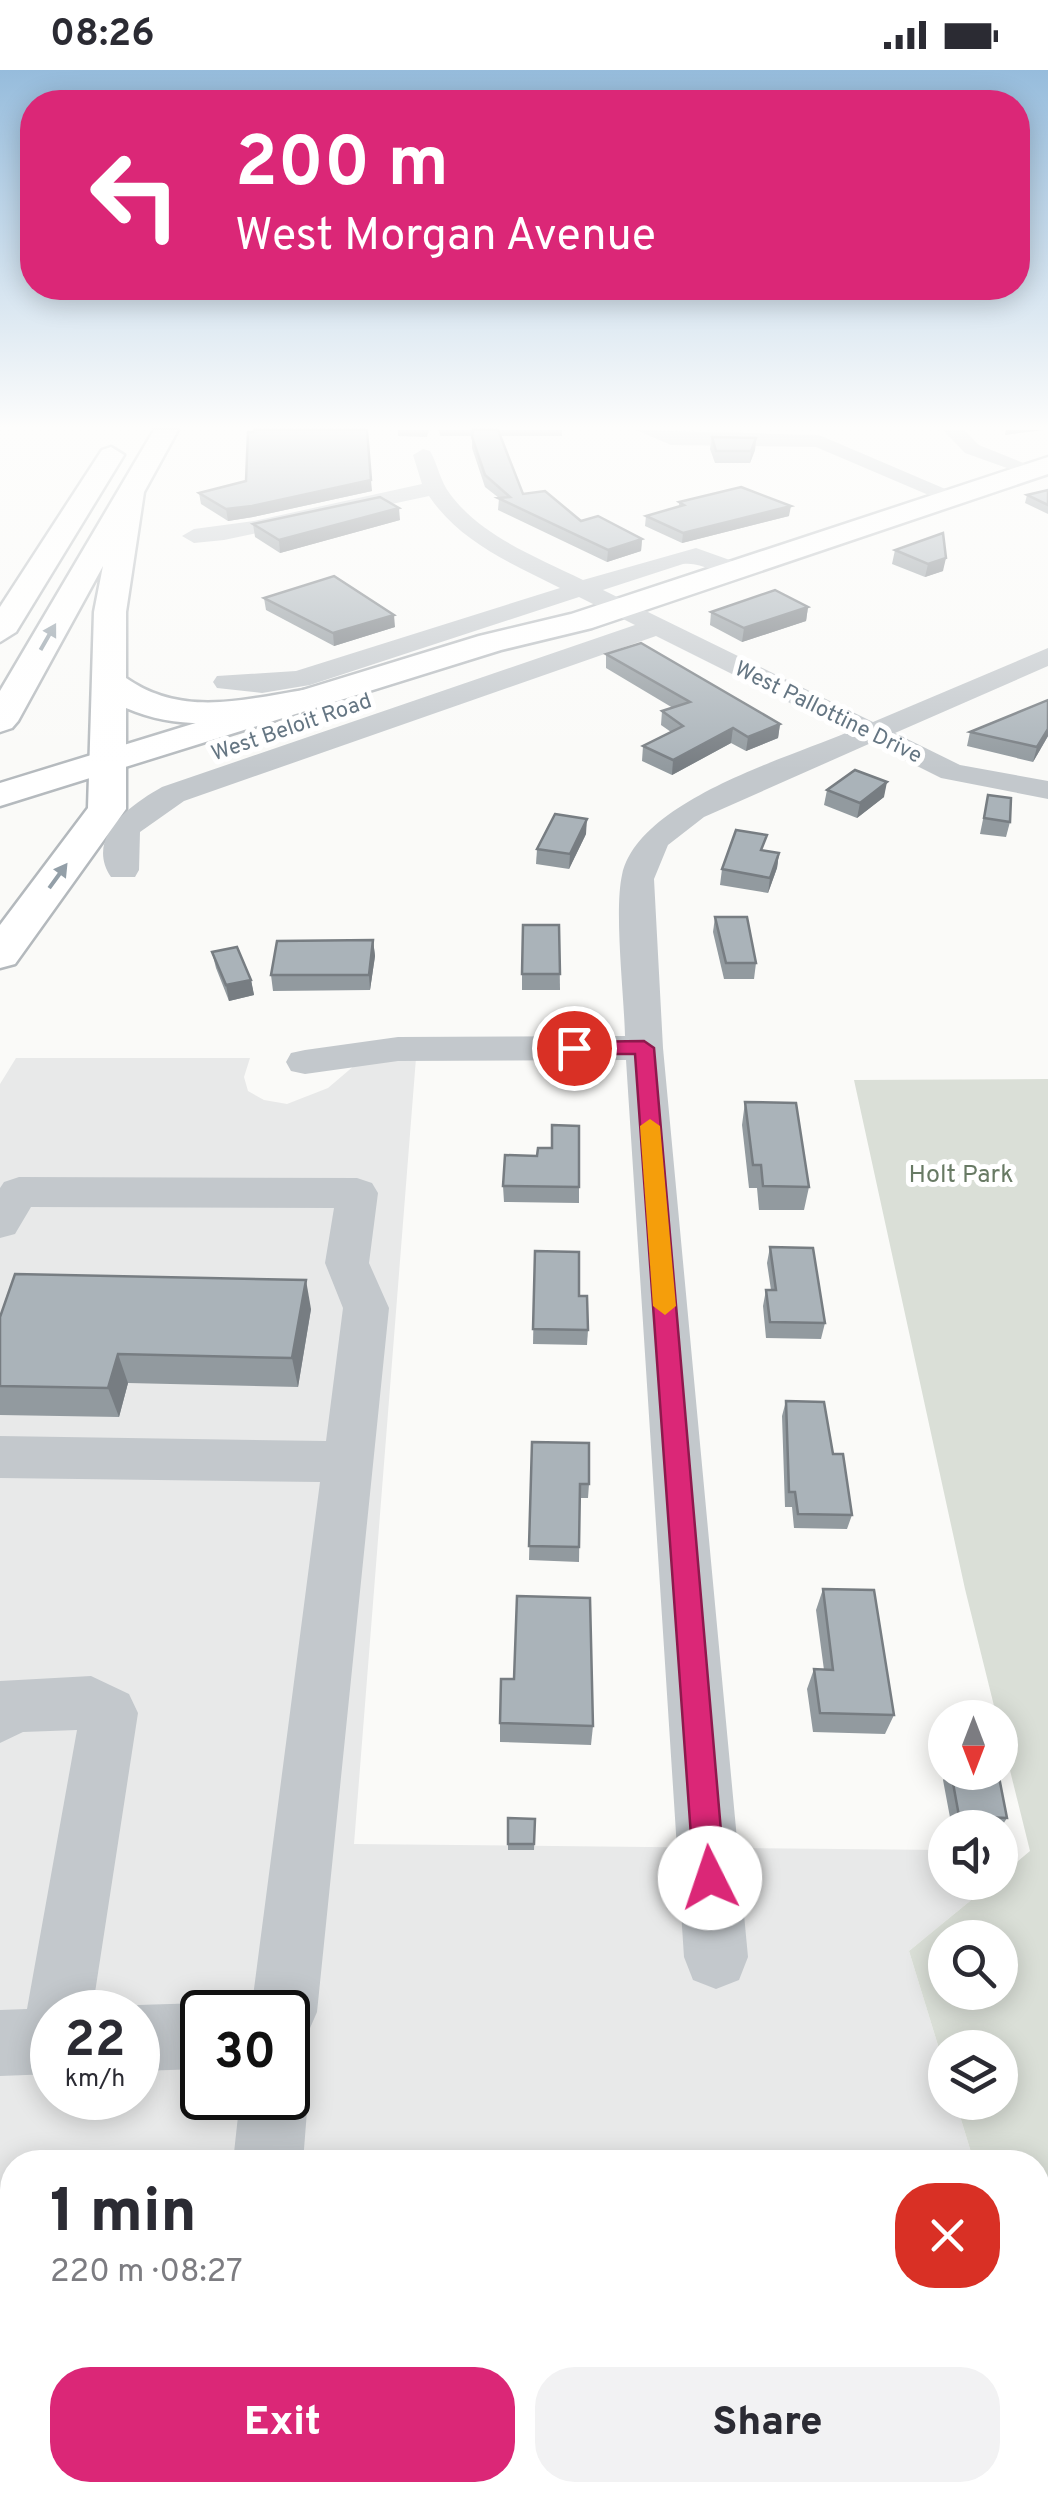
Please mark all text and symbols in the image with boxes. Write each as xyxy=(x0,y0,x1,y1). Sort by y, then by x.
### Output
text: 08:26 xyxy=(50,11,155,60)
text: 200 m xyxy=(235,122,449,211)
icon: left xyxy=(70,130,200,260)
text: West Morgan Avenue xyxy=(235,209,656,266)
one-way arrow xyxy=(39,623,57,651)
street label: West Pallottine Drive xyxy=(730,656,926,770)
street label: West Beloit Road xyxy=(208,688,376,768)
one-way arrow xyxy=(47,863,67,889)
pin xyxy=(532,1006,617,1091)
icon: arrive xyxy=(547,1021,602,1076)
park label: Holt Park xyxy=(909,1160,1013,1192)
north arrow xyxy=(928,1700,1018,1790)
map controls xyxy=(928,1700,1018,2120)
button: sound xyxy=(928,1810,1018,1900)
position arrow xyxy=(658,1826,762,1930)
button: search xyxy=(928,1920,1018,2010)
speed limit sign: 30 xyxy=(180,1990,310,2120)
text: 22 xyxy=(64,2011,126,2074)
button: layers xyxy=(928,2030,1018,2120)
text: km/h xyxy=(65,2064,125,2096)
text: 1 min xyxy=(50,2177,197,2253)
button: close xyxy=(895,2183,1000,2288)
text: 220 m · 08:27 xyxy=(50,2253,243,2293)
button: Exit xyxy=(50,2367,515,2482)
button: Share xyxy=(535,2367,1000,2482)

